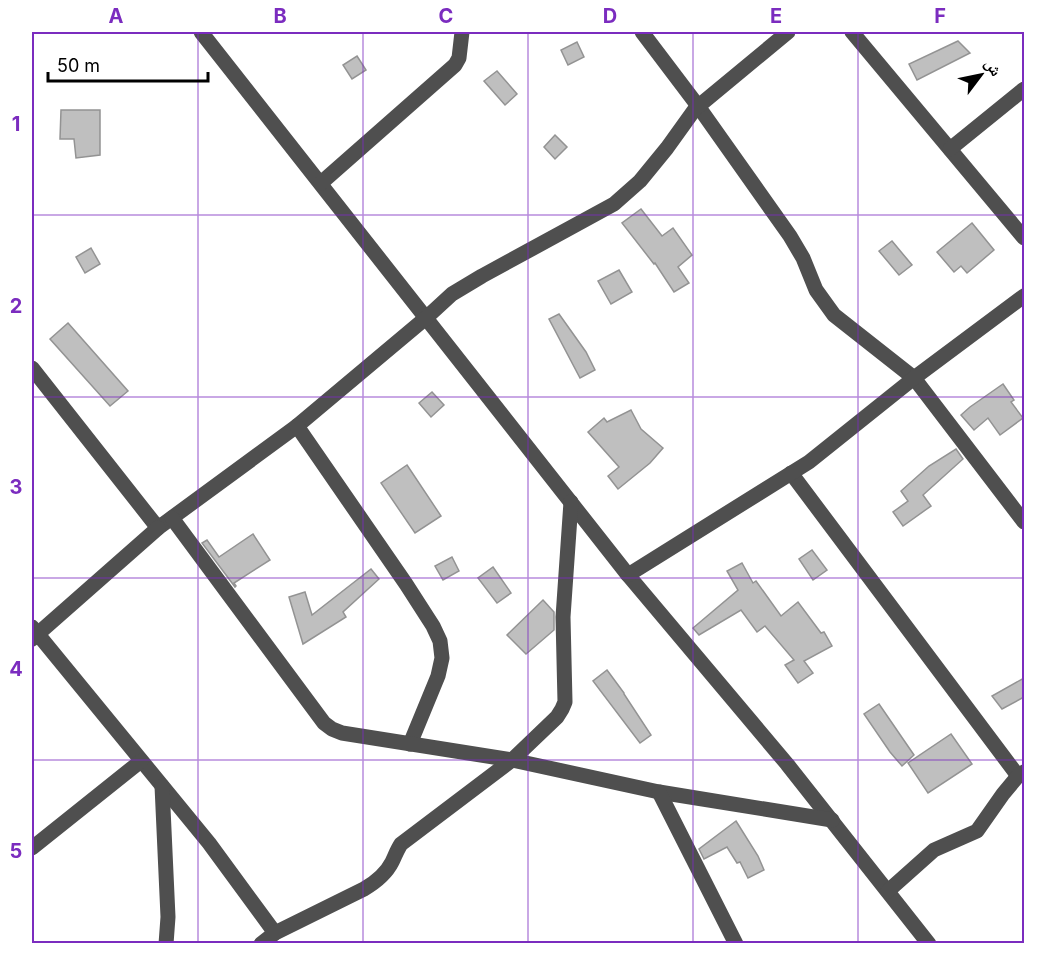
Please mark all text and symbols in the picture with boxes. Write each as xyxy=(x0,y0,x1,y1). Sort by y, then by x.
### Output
text: A xyxy=(109,4,124,28)
text: B xyxy=(273,4,287,28)
text: C xyxy=(439,4,453,28)
text: D xyxy=(603,4,617,28)
text: E xyxy=(770,4,782,28)
text: F xyxy=(934,4,946,28)
scale bar xyxy=(48,45,208,83)
north arrow xyxy=(951,45,1011,105)
text: 50 m xyxy=(57,55,100,76)
text: ش xyxy=(981,55,1007,80)
text: 1 xyxy=(12,112,20,136)
text: 2 xyxy=(10,294,22,318)
text: 3 xyxy=(10,475,22,499)
text: 4 xyxy=(9,657,23,681)
text: 5 xyxy=(10,839,22,863)

